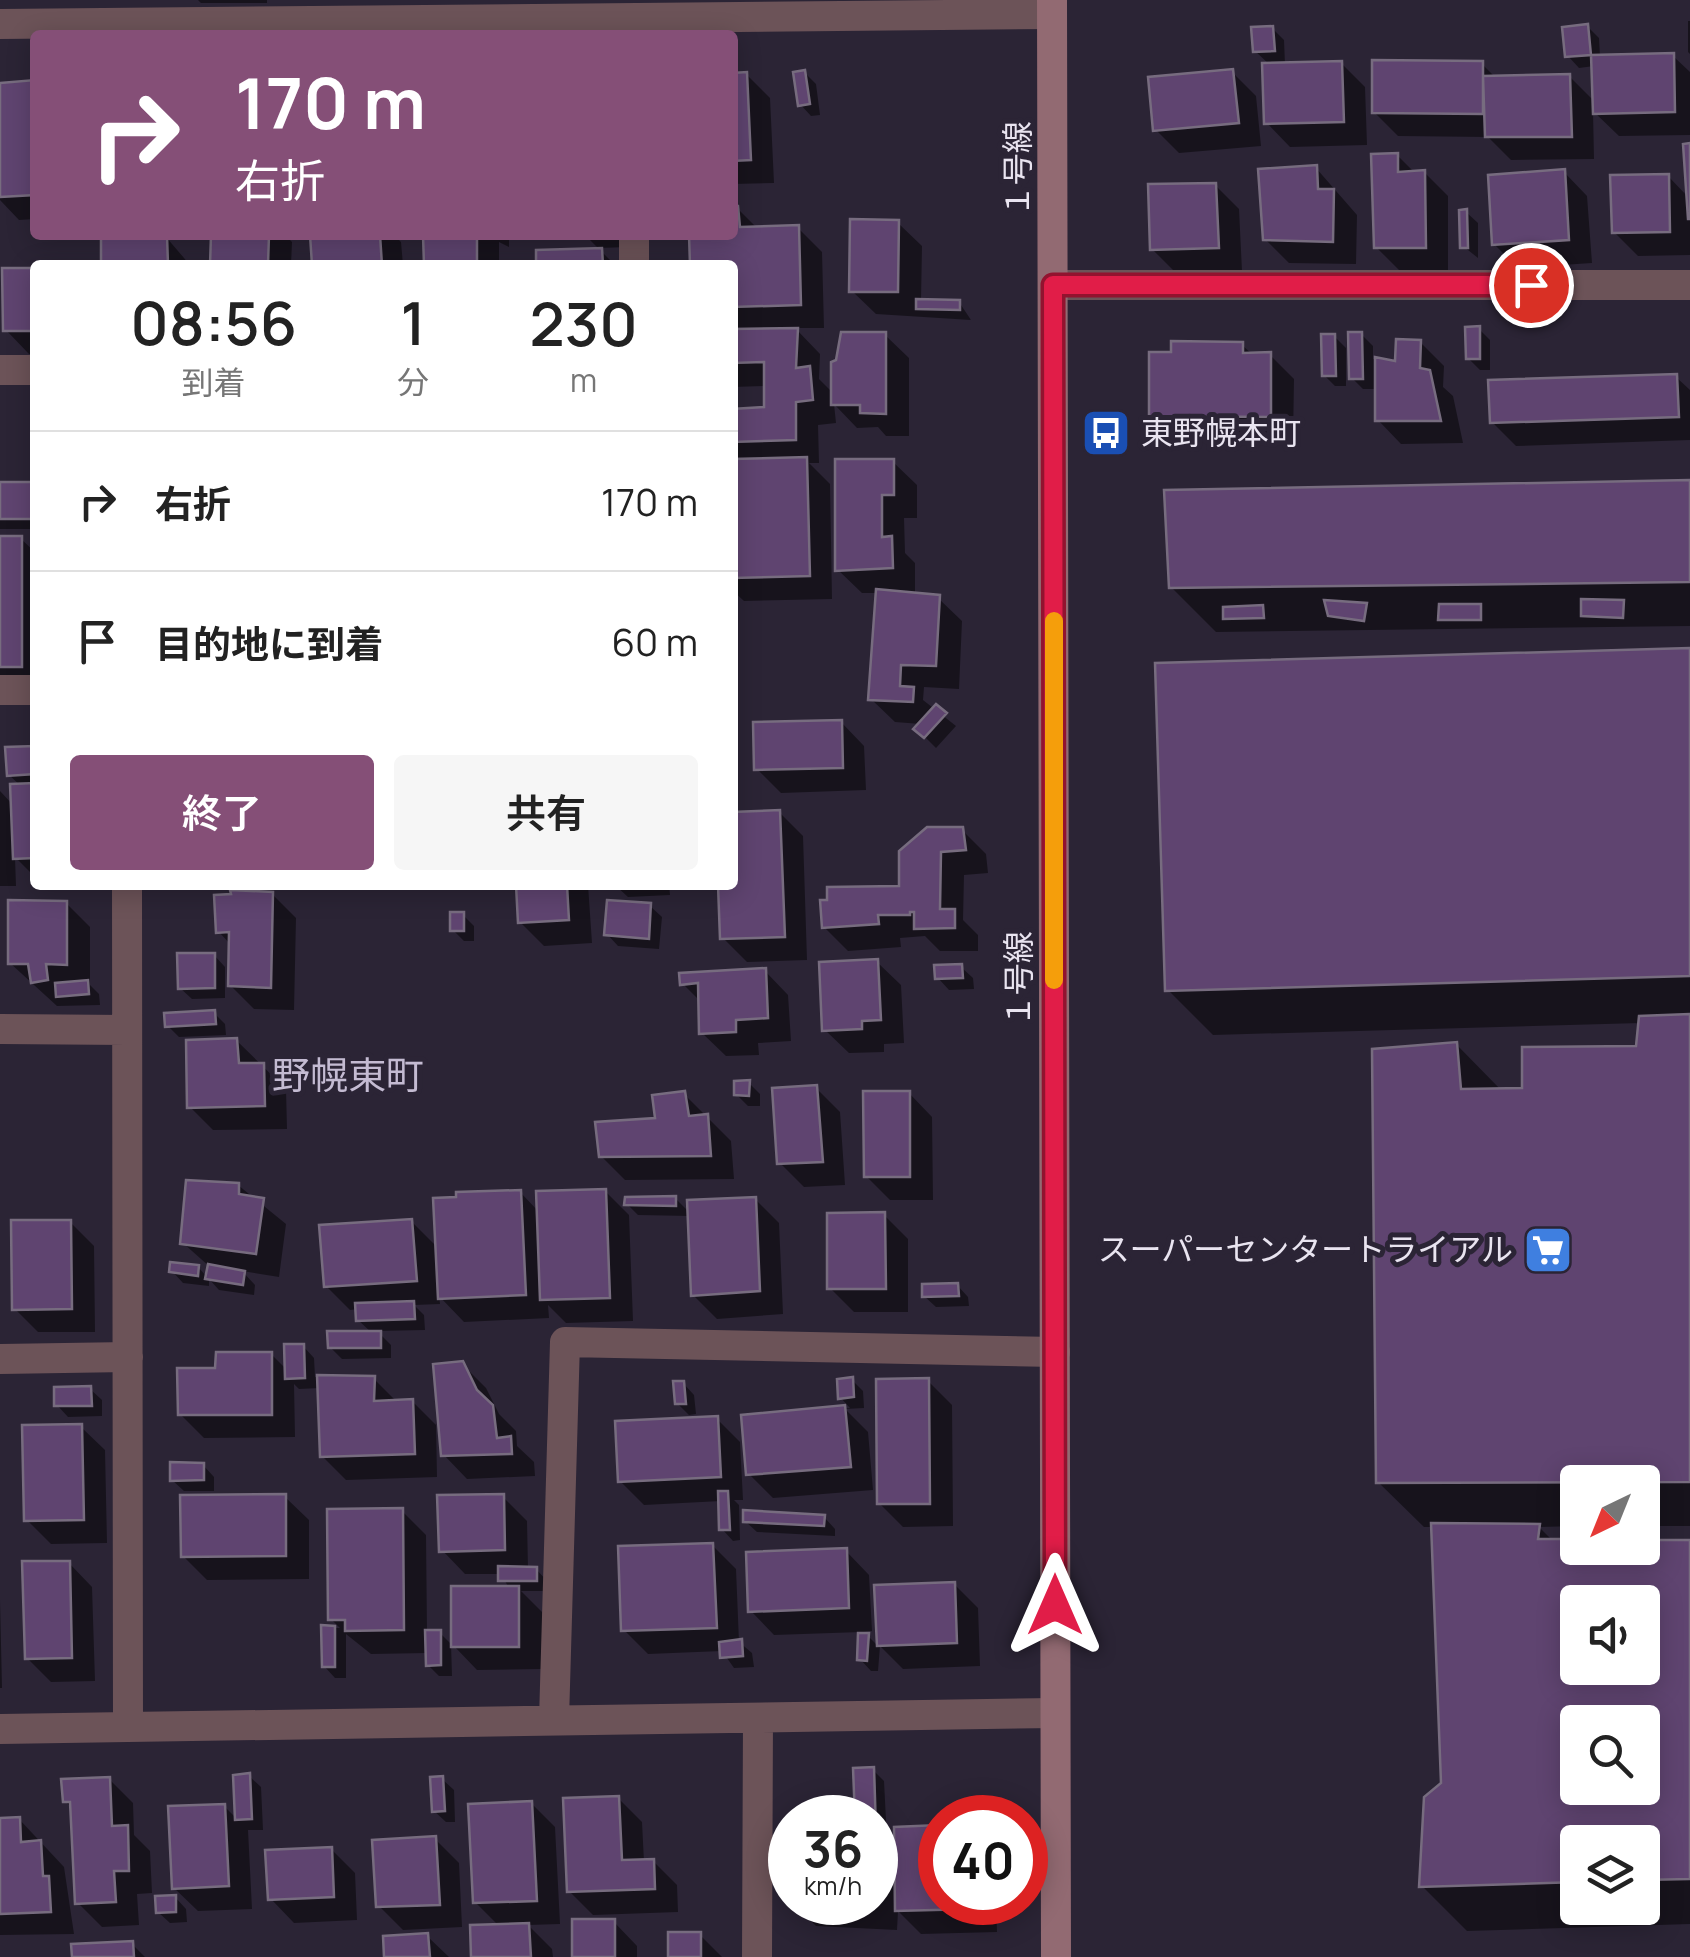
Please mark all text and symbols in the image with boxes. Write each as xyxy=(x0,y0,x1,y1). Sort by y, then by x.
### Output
text: 170 m xyxy=(235,54,426,150)
icon: right xyxy=(70,70,200,200)
street label: １号線 xyxy=(995,121,1039,217)
text: 右折 xyxy=(235,149,325,211)
pin xyxy=(1489,243,1574,328)
icon: arrive xyxy=(1504,258,1559,313)
text: 08:56 xyxy=(130,281,297,363)
text: 1 xyxy=(401,281,426,363)
text: 230 xyxy=(530,282,638,364)
text: m xyxy=(570,358,597,402)
text: 到着 xyxy=(182,360,246,404)
text: 分 xyxy=(397,360,429,404)
bus stop icon: 東野幌本町 xyxy=(1080,407,1132,459)
place label: 東野幌本町 xyxy=(1141,410,1301,454)
icon: right xyxy=(70,474,125,529)
text: 170 m xyxy=(601,475,698,527)
text: 右折 xyxy=(155,477,231,529)
icon: arrive xyxy=(70,614,125,669)
text: 60 m xyxy=(611,615,698,667)
text: 目的地に到着 xyxy=(155,617,383,669)
button: 終了 xyxy=(70,755,374,870)
button: 共有 xyxy=(394,755,698,870)
street label: １号線 xyxy=(996,931,1040,1027)
district label: 野幌東町 xyxy=(272,1048,424,1100)
supermarket icon: スーパーセンタートライアル xyxy=(1522,1224,1574,1276)
place label: スーパーセンタートライアル xyxy=(1098,1227,1513,1271)
north arrow xyxy=(1560,1465,1660,1565)
map controls xyxy=(1560,1465,1660,1925)
position arrow xyxy=(1003,1553,1107,1657)
button: sound xyxy=(1560,1585,1660,1685)
button: search xyxy=(1560,1705,1660,1805)
speed limit sign: 40 xyxy=(918,1795,1048,1925)
text: 36 xyxy=(803,1814,863,1882)
button: layers xyxy=(1560,1825,1660,1925)
text: km/h xyxy=(804,1868,862,1903)

